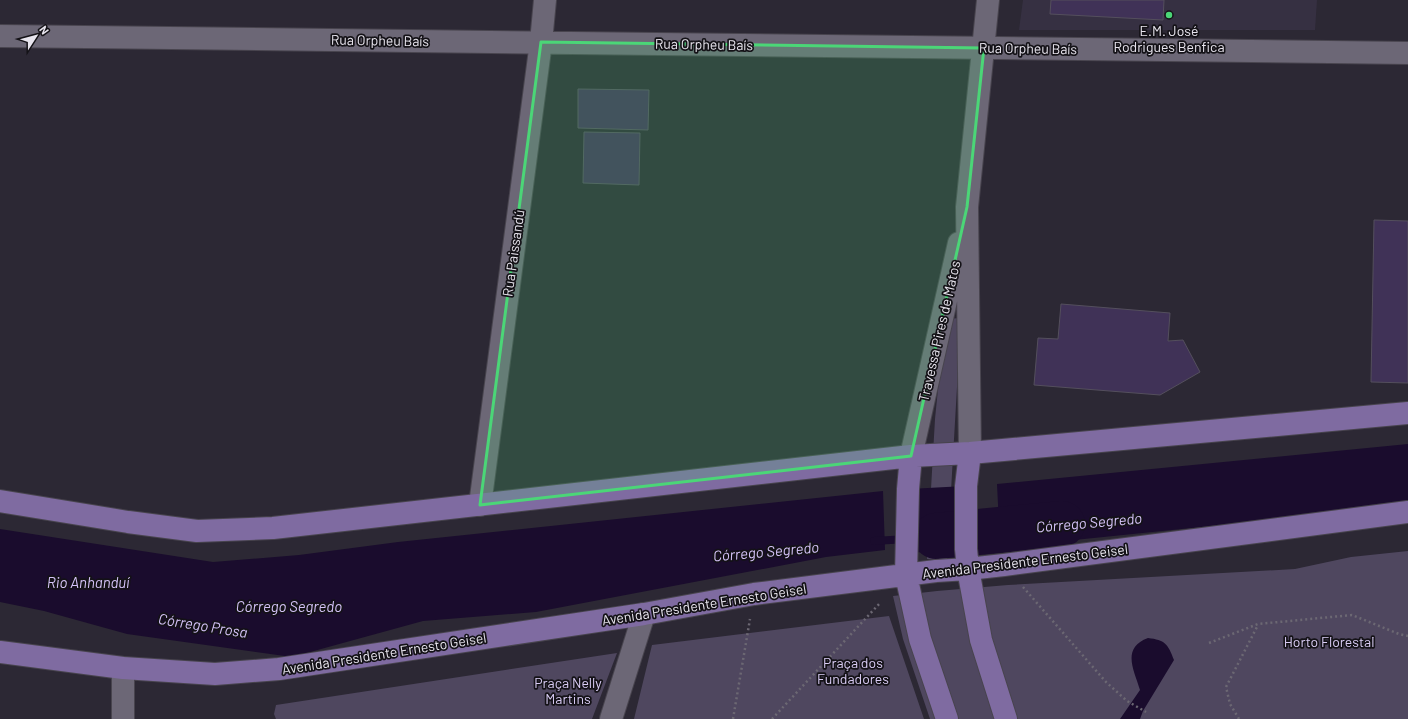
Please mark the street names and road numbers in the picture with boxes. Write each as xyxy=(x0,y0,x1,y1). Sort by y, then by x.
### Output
street label: Rua Orpheu Baís xyxy=(331,31,430,49)
street label: Rua Orpheu Baís xyxy=(655,35,754,53)
street label: Rua Orpheu Baís xyxy=(979,39,1078,57)
street label: Rua Paissandú xyxy=(498,208,528,298)
street label: Travessa Pires de Matos xyxy=(914,259,964,403)
street label: Avenida Presidente Ernesto Geisel xyxy=(921,540,1129,582)
street label: Avenida Presidente Ernesto Geisel xyxy=(601,579,807,629)
street label: Avenida Presidente Ernesto Geisel xyxy=(281,628,487,678)

